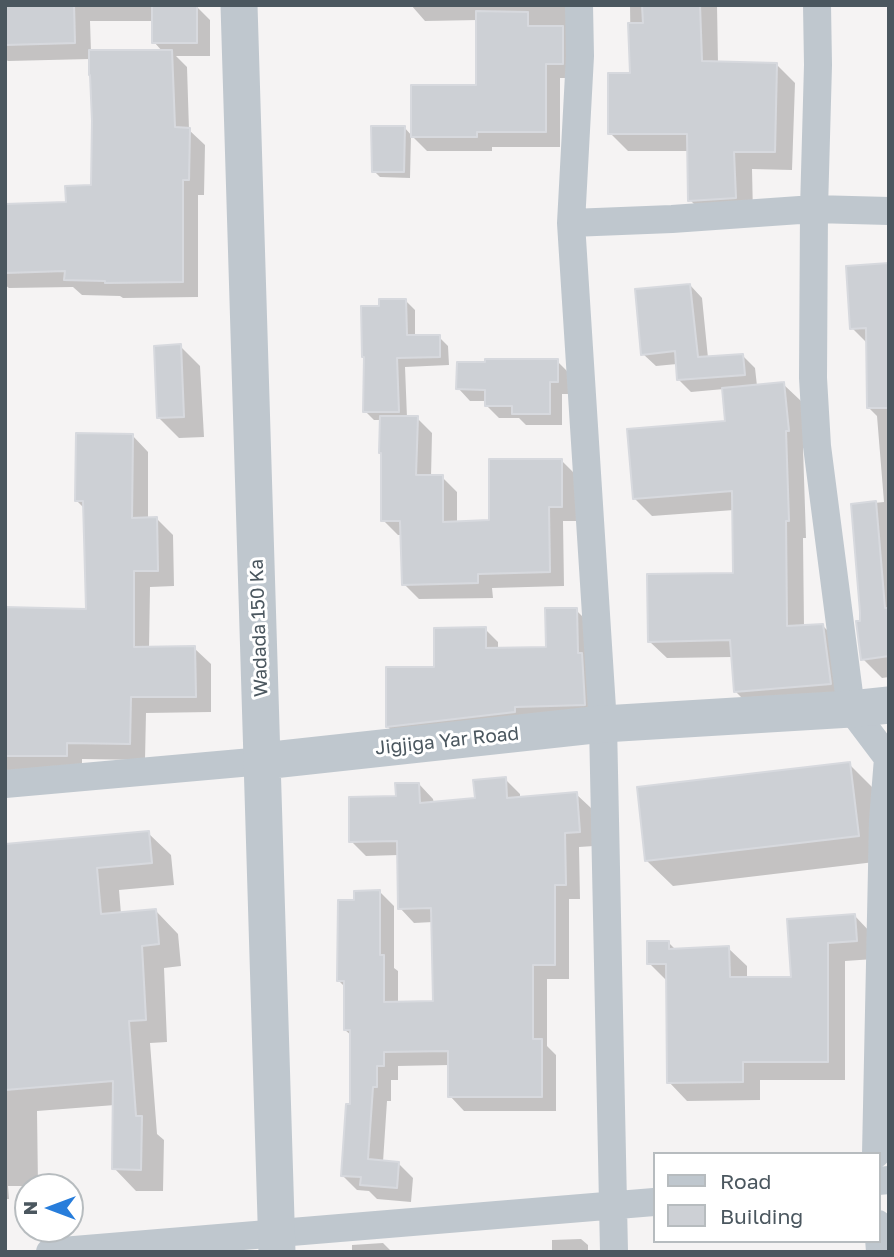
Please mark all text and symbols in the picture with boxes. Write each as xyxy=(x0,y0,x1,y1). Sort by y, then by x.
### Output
street label: Wadada 150 Ka xyxy=(245,559,273,697)
street label: Jigjiga Yar Road xyxy=(374,722,520,760)
legend xyxy=(652,1152,880,1243)
text: Road xyxy=(720,1168,771,1194)
north arrow xyxy=(14,1173,84,1243)
text: N xyxy=(18,1201,41,1215)
text: Building xyxy=(720,1203,803,1229)

